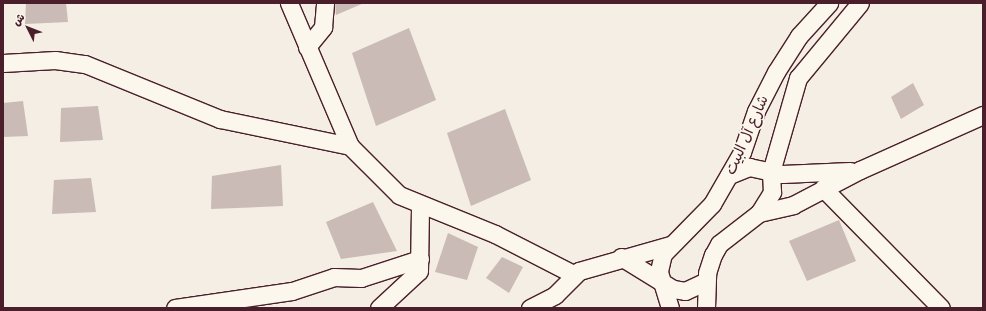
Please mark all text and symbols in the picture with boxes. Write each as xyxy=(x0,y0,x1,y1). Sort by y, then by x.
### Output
north arrow xyxy=(8,8,48,48)
text: ش xyxy=(8,9,30,30)
street label: شارع آل البيت xyxy=(721,92,773,178)

